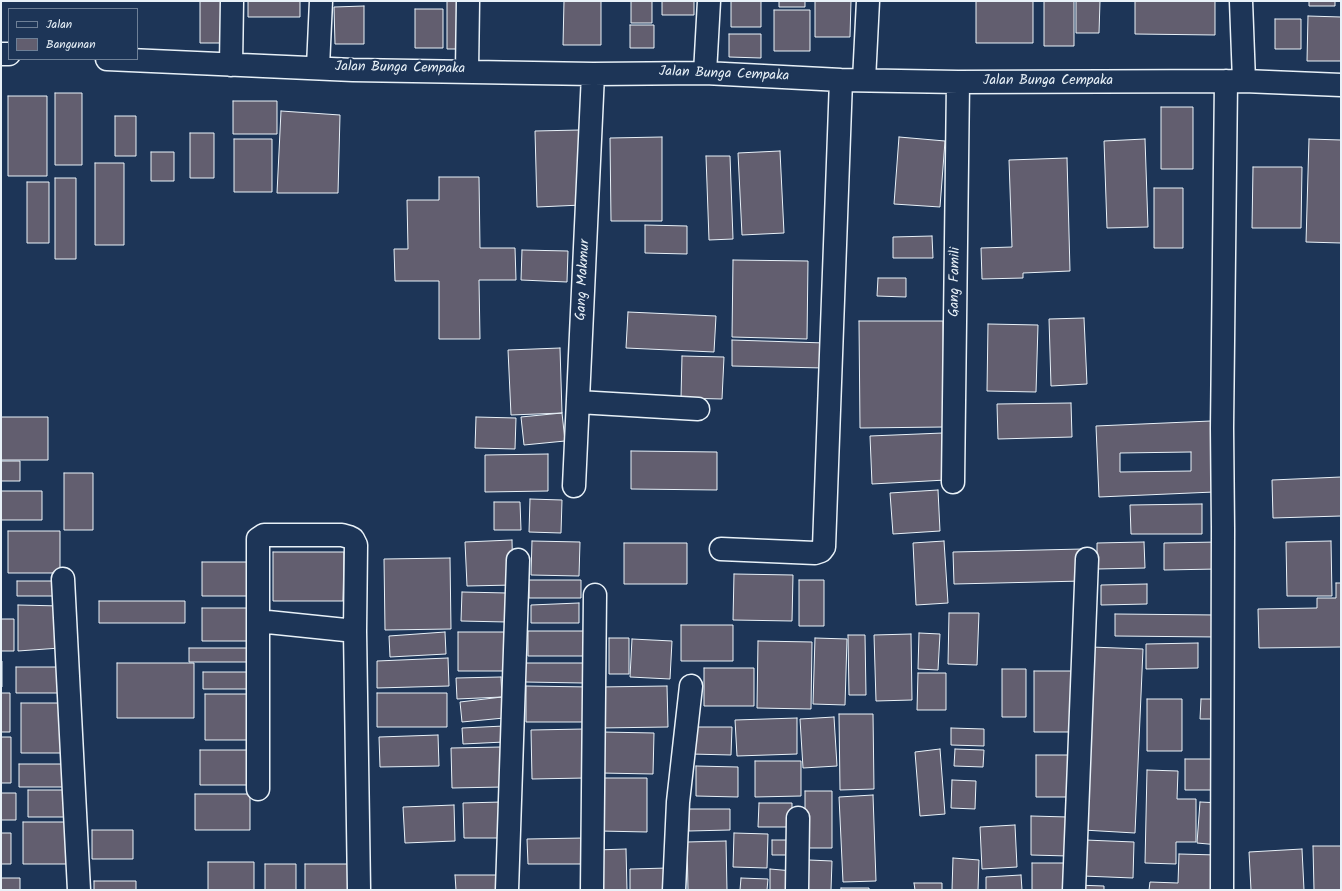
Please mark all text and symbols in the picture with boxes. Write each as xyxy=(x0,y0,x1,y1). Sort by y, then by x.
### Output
legend xyxy=(8,8,138,60)
text: Jalan xyxy=(46,15,72,34)
text: Bangunan xyxy=(46,35,96,54)
street label: Jalan Bunga Cempaka xyxy=(335,59,465,79)
street label: Jalan Bunga Cempaka xyxy=(659,64,789,86)
street label: Jalan Bunga Cempaka xyxy=(983,74,1113,90)
street label: Gang Makmur xyxy=(573,239,595,321)
street label: Gang Famili xyxy=(947,247,965,317)

